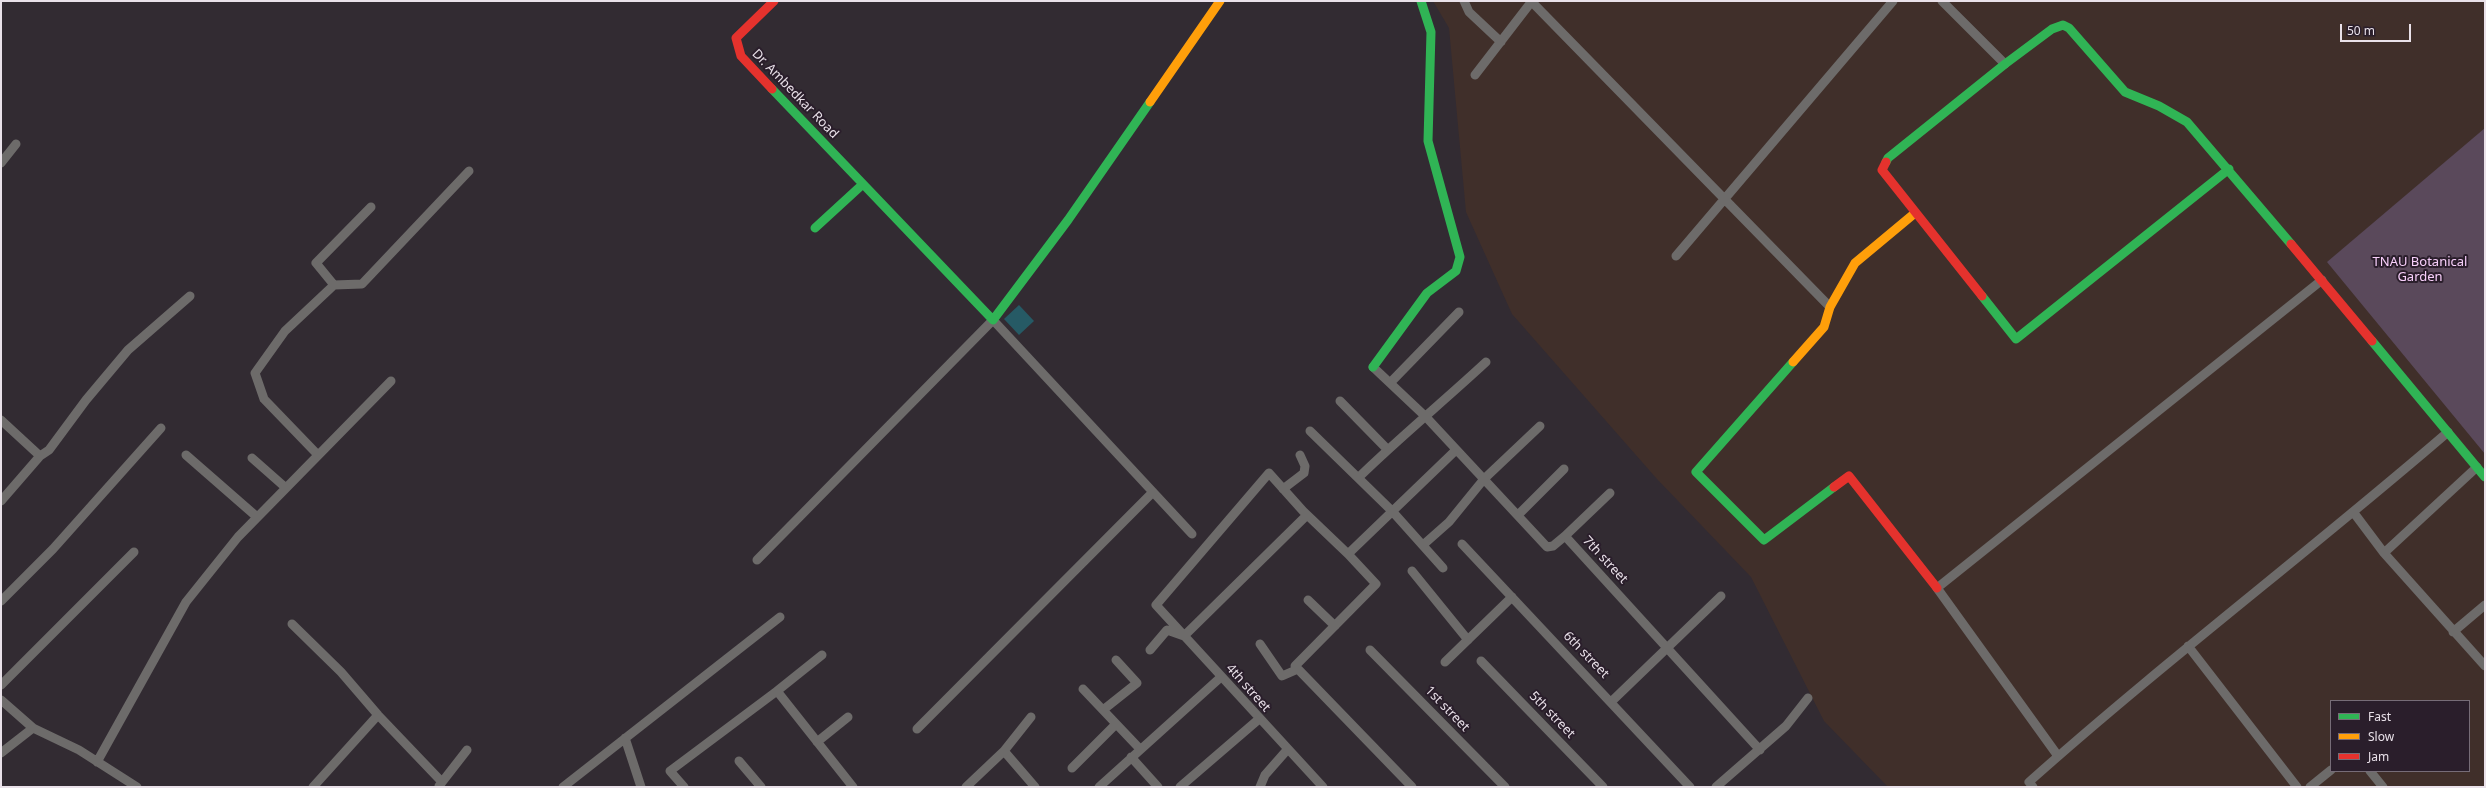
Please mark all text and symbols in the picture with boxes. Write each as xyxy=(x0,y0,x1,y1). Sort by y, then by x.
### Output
scale bar xyxy=(2342,16,2413,42)
text: 50 m xyxy=(2347,22,2375,39)
street label: Dr. Ambedkar Road xyxy=(749,46,841,142)
park label: TNAU Botanical Garden xyxy=(2373,254,2467,285)
street label: 7th street xyxy=(1579,533,1631,587)
street label: 6th street xyxy=(1560,628,1612,682)
street label: 4th street xyxy=(1222,661,1274,715)
street label: 1st street xyxy=(1422,683,1472,735)
street label: 5th street xyxy=(1526,688,1578,742)
legend xyxy=(2330,700,2470,772)
text: Fast xyxy=(2368,708,2391,725)
text: Slow xyxy=(2368,728,2394,745)
text: Jam xyxy=(2368,748,2389,765)

